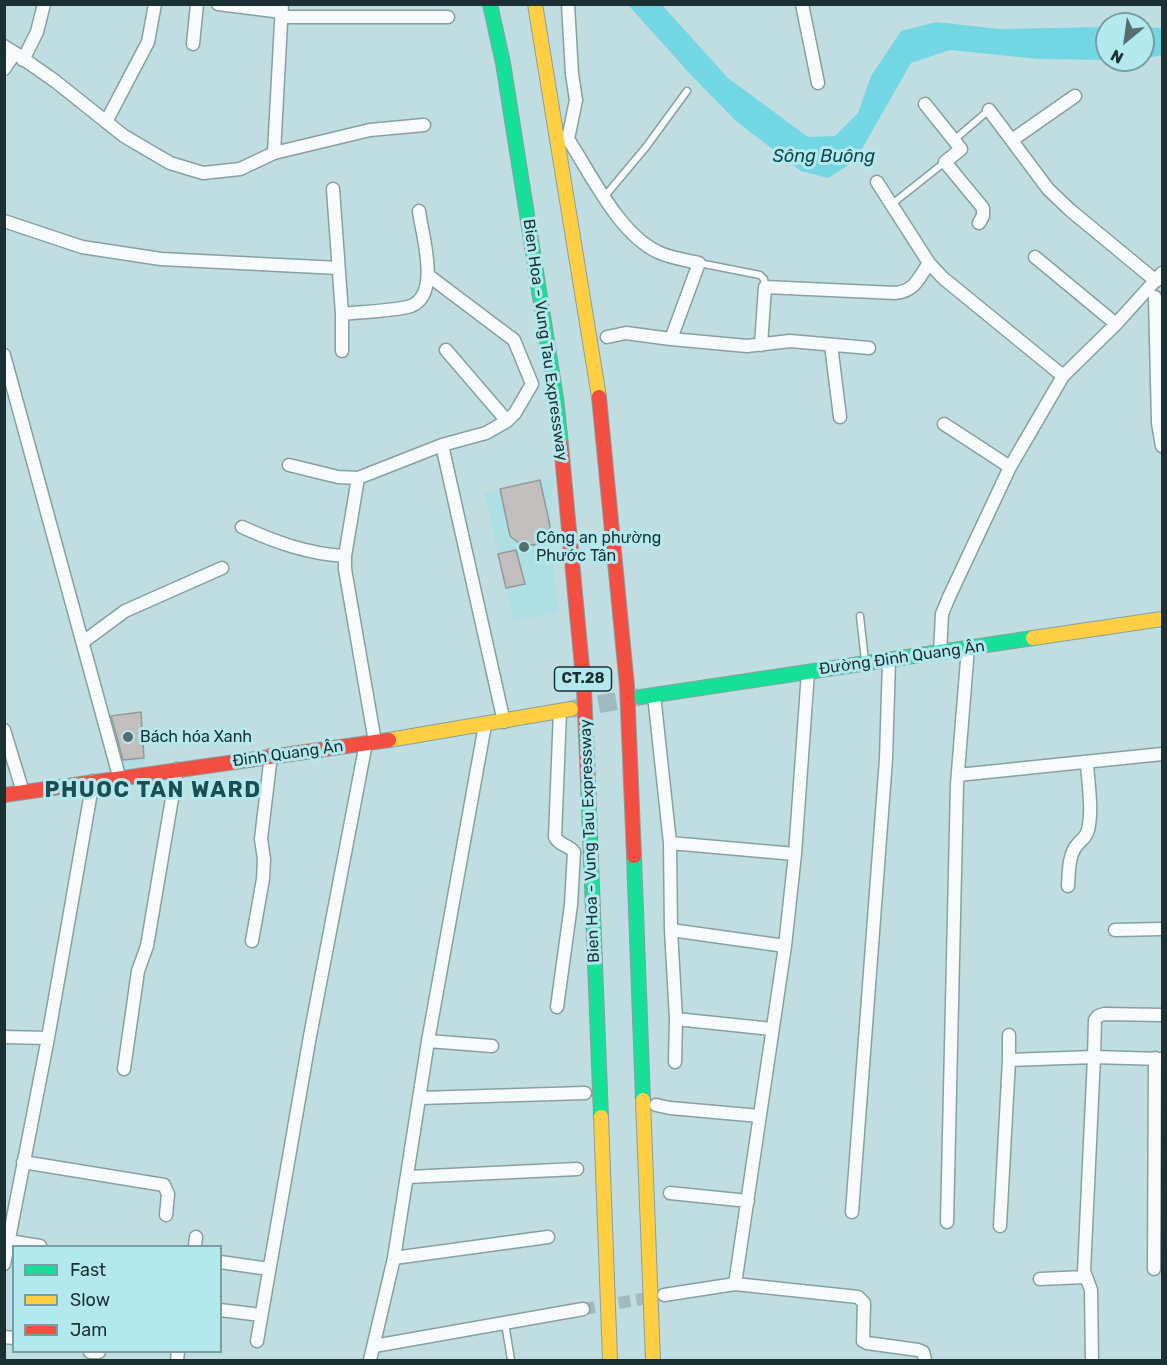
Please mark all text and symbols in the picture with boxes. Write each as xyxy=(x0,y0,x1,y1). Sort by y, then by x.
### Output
north arrow xyxy=(1095,12,1155,72)
text: N xyxy=(1107,45,1127,68)
water label: Sông Buông xyxy=(773,146,875,168)
street label: Bien Hoa - Vung Tau Expressway xyxy=(519,218,571,462)
place label: Công an phường Phước Tân xyxy=(536,528,661,566)
marker: Công an phường Phước Tân xyxy=(517,540,531,554)
street label: Đường Đinh Quang Ân xyxy=(818,637,986,679)
road number: CT.28 xyxy=(554,667,612,691)
street label: Bien Hoa - Vung Tau Expressway xyxy=(576,719,604,963)
place label: Bách hóa Xanh xyxy=(140,727,252,747)
marker: Bách hóa Xanh xyxy=(121,730,135,744)
street label: Đinh Quang Ân xyxy=(232,737,344,771)
district label: PHUOC TAN WARD xyxy=(45,778,261,804)
legend xyxy=(12,1245,222,1353)
text: Fast xyxy=(70,1259,106,1281)
text: Slow xyxy=(70,1289,110,1311)
text: Jam xyxy=(70,1319,107,1341)

